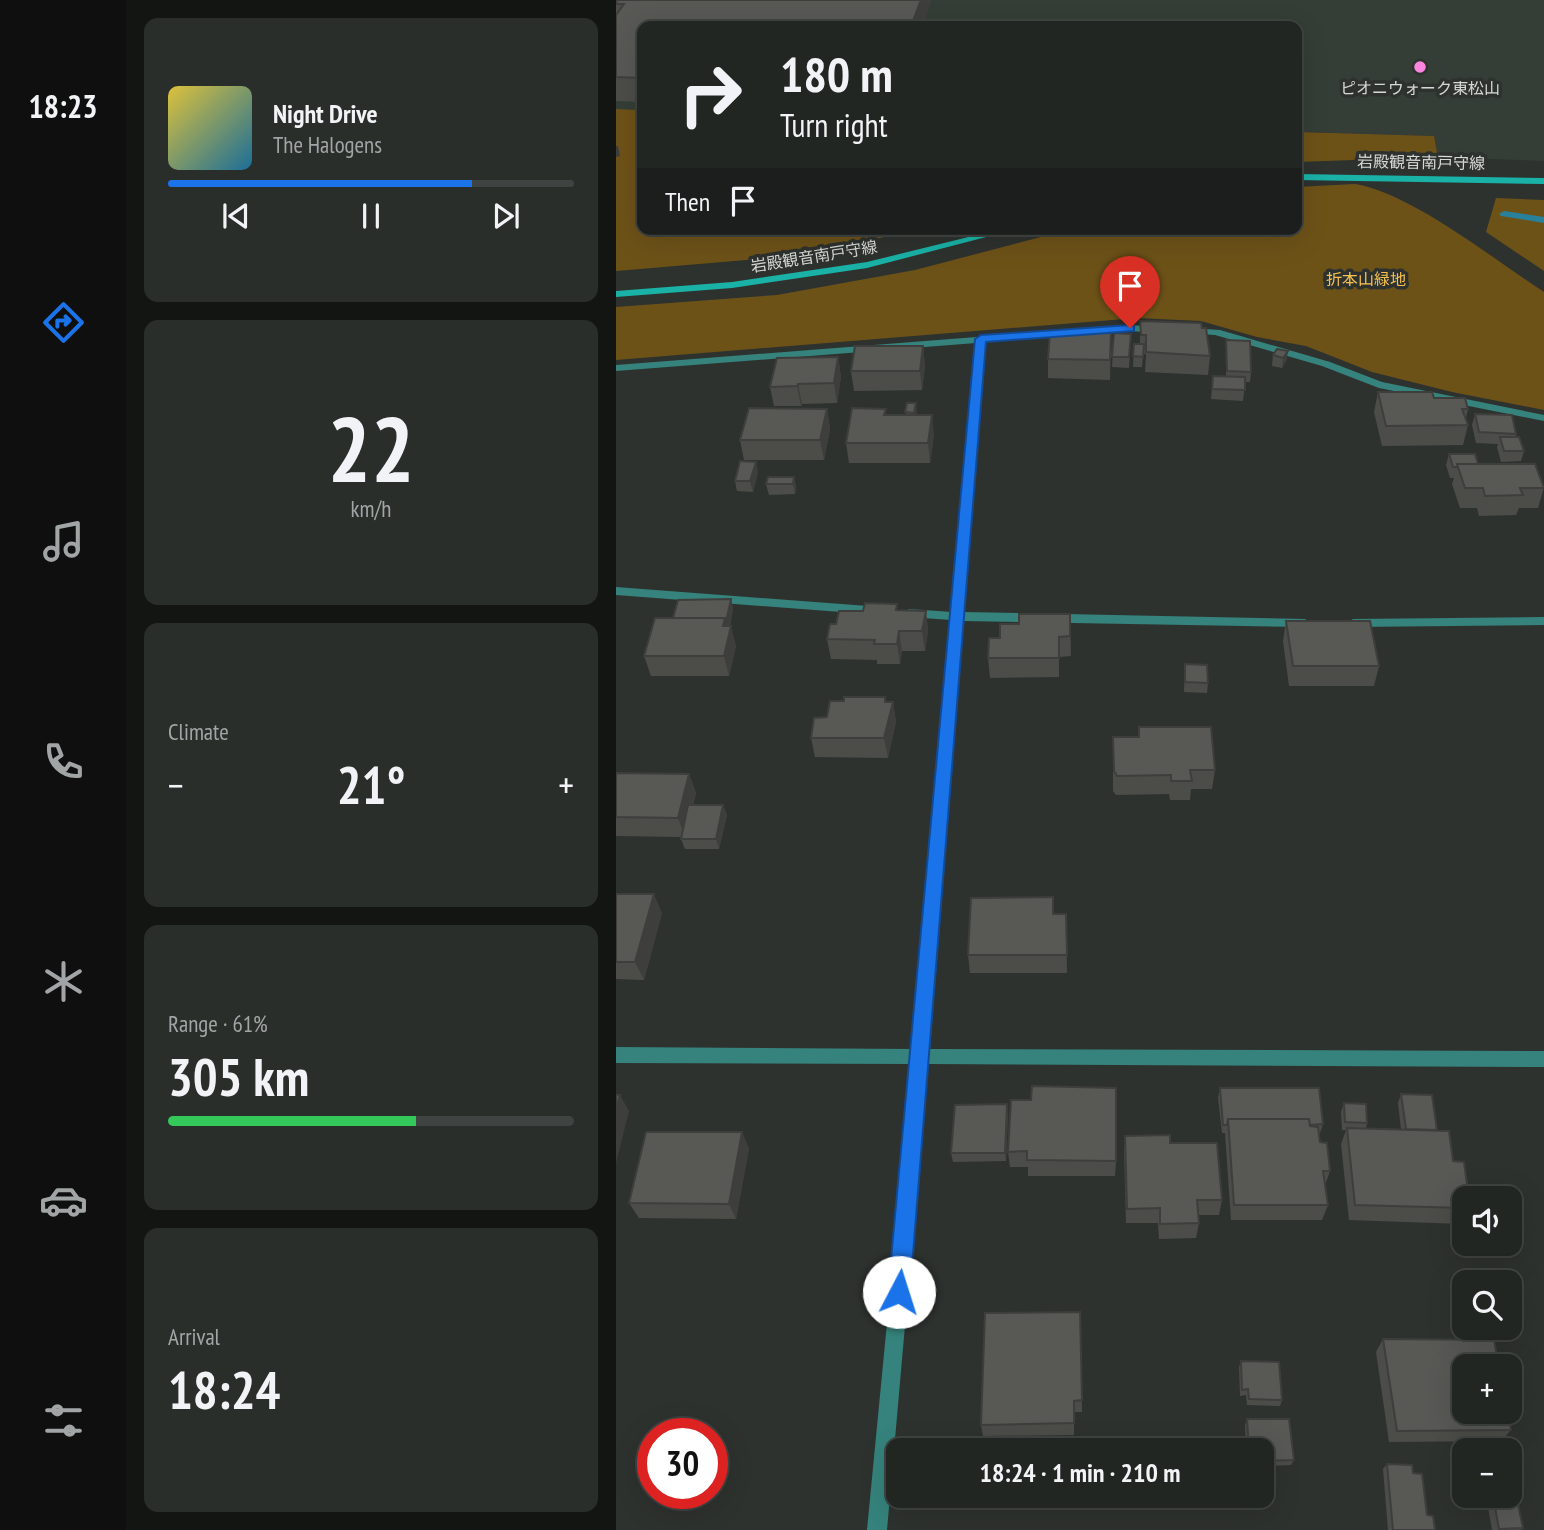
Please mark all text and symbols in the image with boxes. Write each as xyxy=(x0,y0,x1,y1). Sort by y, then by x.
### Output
text: 180 m xyxy=(780,42,893,106)
icon: right xyxy=(665,49,756,140)
marker: ピオニウォーク東松山 xyxy=(1412,59,1428,75)
place label: ピオニウォーク東松山 xyxy=(1340,78,1500,98)
text: 18:23 xyxy=(28,85,98,127)
text: Night Drive xyxy=(273,97,378,130)
text: Turn right xyxy=(780,104,888,146)
text: The Halogens xyxy=(273,130,382,159)
street label: 岩殿観音南戸守線 xyxy=(1357,151,1485,173)
icon: arrive xyxy=(724,182,762,220)
text: Then xyxy=(665,185,710,218)
icon: previous xyxy=(217,197,255,235)
icon: pause xyxy=(352,197,390,235)
icon: next xyxy=(487,197,525,235)
street label: 岩殿観音南戸守線 xyxy=(749,236,879,276)
pin xyxy=(1100,256,1160,328)
icon: arrive xyxy=(1111,267,1149,305)
park label: 折本山緑地 xyxy=(1326,269,1406,289)
icon: directions xyxy=(39,298,88,347)
text: 22 xyxy=(328,389,415,507)
text: km/h xyxy=(351,494,391,523)
icon: music xyxy=(39,517,88,566)
text: Climate xyxy=(168,717,229,746)
icon: phone xyxy=(39,737,88,786)
text: 21° xyxy=(337,751,405,818)
text: − xyxy=(168,760,184,809)
text: + xyxy=(558,760,574,809)
icon: climate xyxy=(39,957,88,1006)
text: Range · 61% xyxy=(168,1009,268,1038)
text: 305 km xyxy=(168,1043,309,1110)
icon: car xyxy=(39,1176,88,1225)
map controls xyxy=(1452,1186,1522,1508)
button: sound xyxy=(1452,1186,1522,1256)
position arrow xyxy=(862,1255,936,1329)
button: search xyxy=(1452,1270,1522,1340)
text: Arrival xyxy=(168,1322,220,1351)
button: + xyxy=(1452,1354,1522,1424)
text: 18:24 xyxy=(168,1356,280,1423)
icon: filters xyxy=(39,1396,88,1445)
speed limit sign: 30 xyxy=(637,1418,728,1509)
button: − xyxy=(1452,1438,1522,1508)
text: 18:24 · 1 min · 210 m xyxy=(980,1456,1180,1489)

